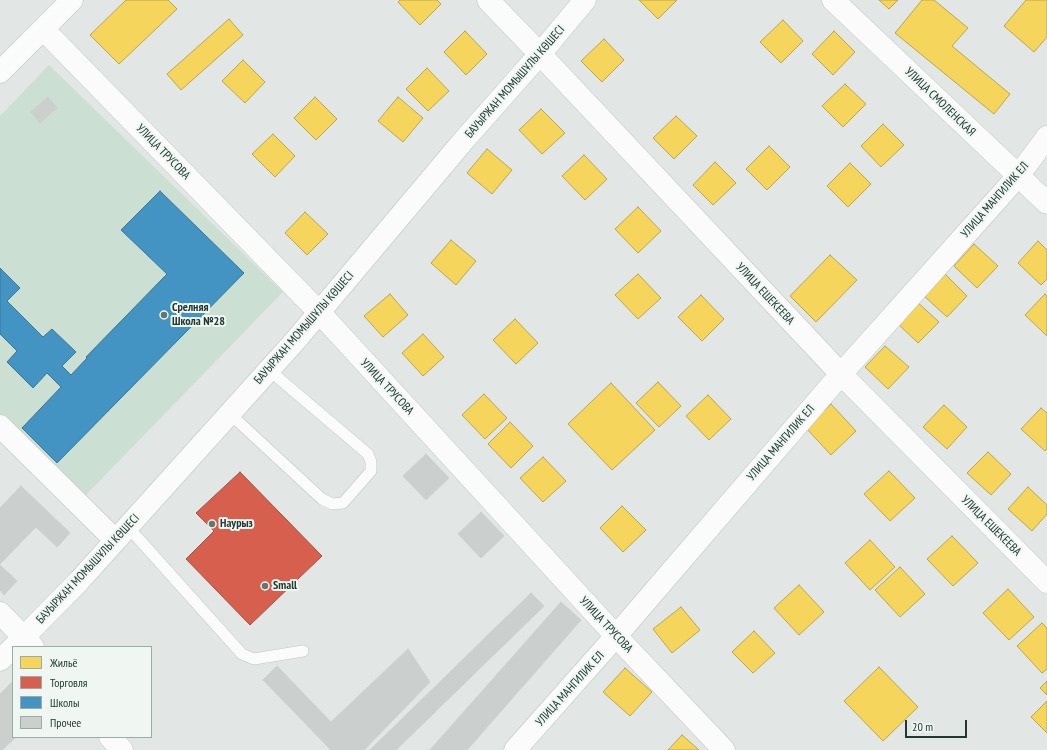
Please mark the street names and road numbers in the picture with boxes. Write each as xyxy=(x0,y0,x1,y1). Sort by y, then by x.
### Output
street label: БАУЫРЖАН МОМЫШҰЛЫ КӨШЕСІ xyxy=(462,23,568,141)
street label: УЛИЦА СМОЛЕНСКАЯ xyxy=(902,65,978,139)
street label: УЛИЦА ТРУСОВА xyxy=(133,121,193,183)
street label: УЛИЦА МАНГИЛИК ЕЛ xyxy=(958,159,1032,241)
street label: УЛИЦА ЕШЕКЕЕВА xyxy=(733,260,797,328)
street label: БАУЫРЖАН МОМЫШҰЛЫ КӨШЕСІ xyxy=(251,269,357,387)
street label: УЛИЦА ТРУСОВА xyxy=(357,356,417,418)
street label: УЛИЦА МАНГИЛИК ЕЛ xyxy=(744,402,818,484)
street label: УЛИЦА ЕШЕКЕЕВА xyxy=(958,493,1024,559)
street label: БАУЫРЖАН МОМЫШҰЛЫ КӨШЕСІ xyxy=(33,511,143,627)
street label: УЛИЦА ТРУСОВА xyxy=(576,594,636,656)
street label: УЛИЦА МАНГИЛИК ЕЛ xyxy=(533,649,607,729)

